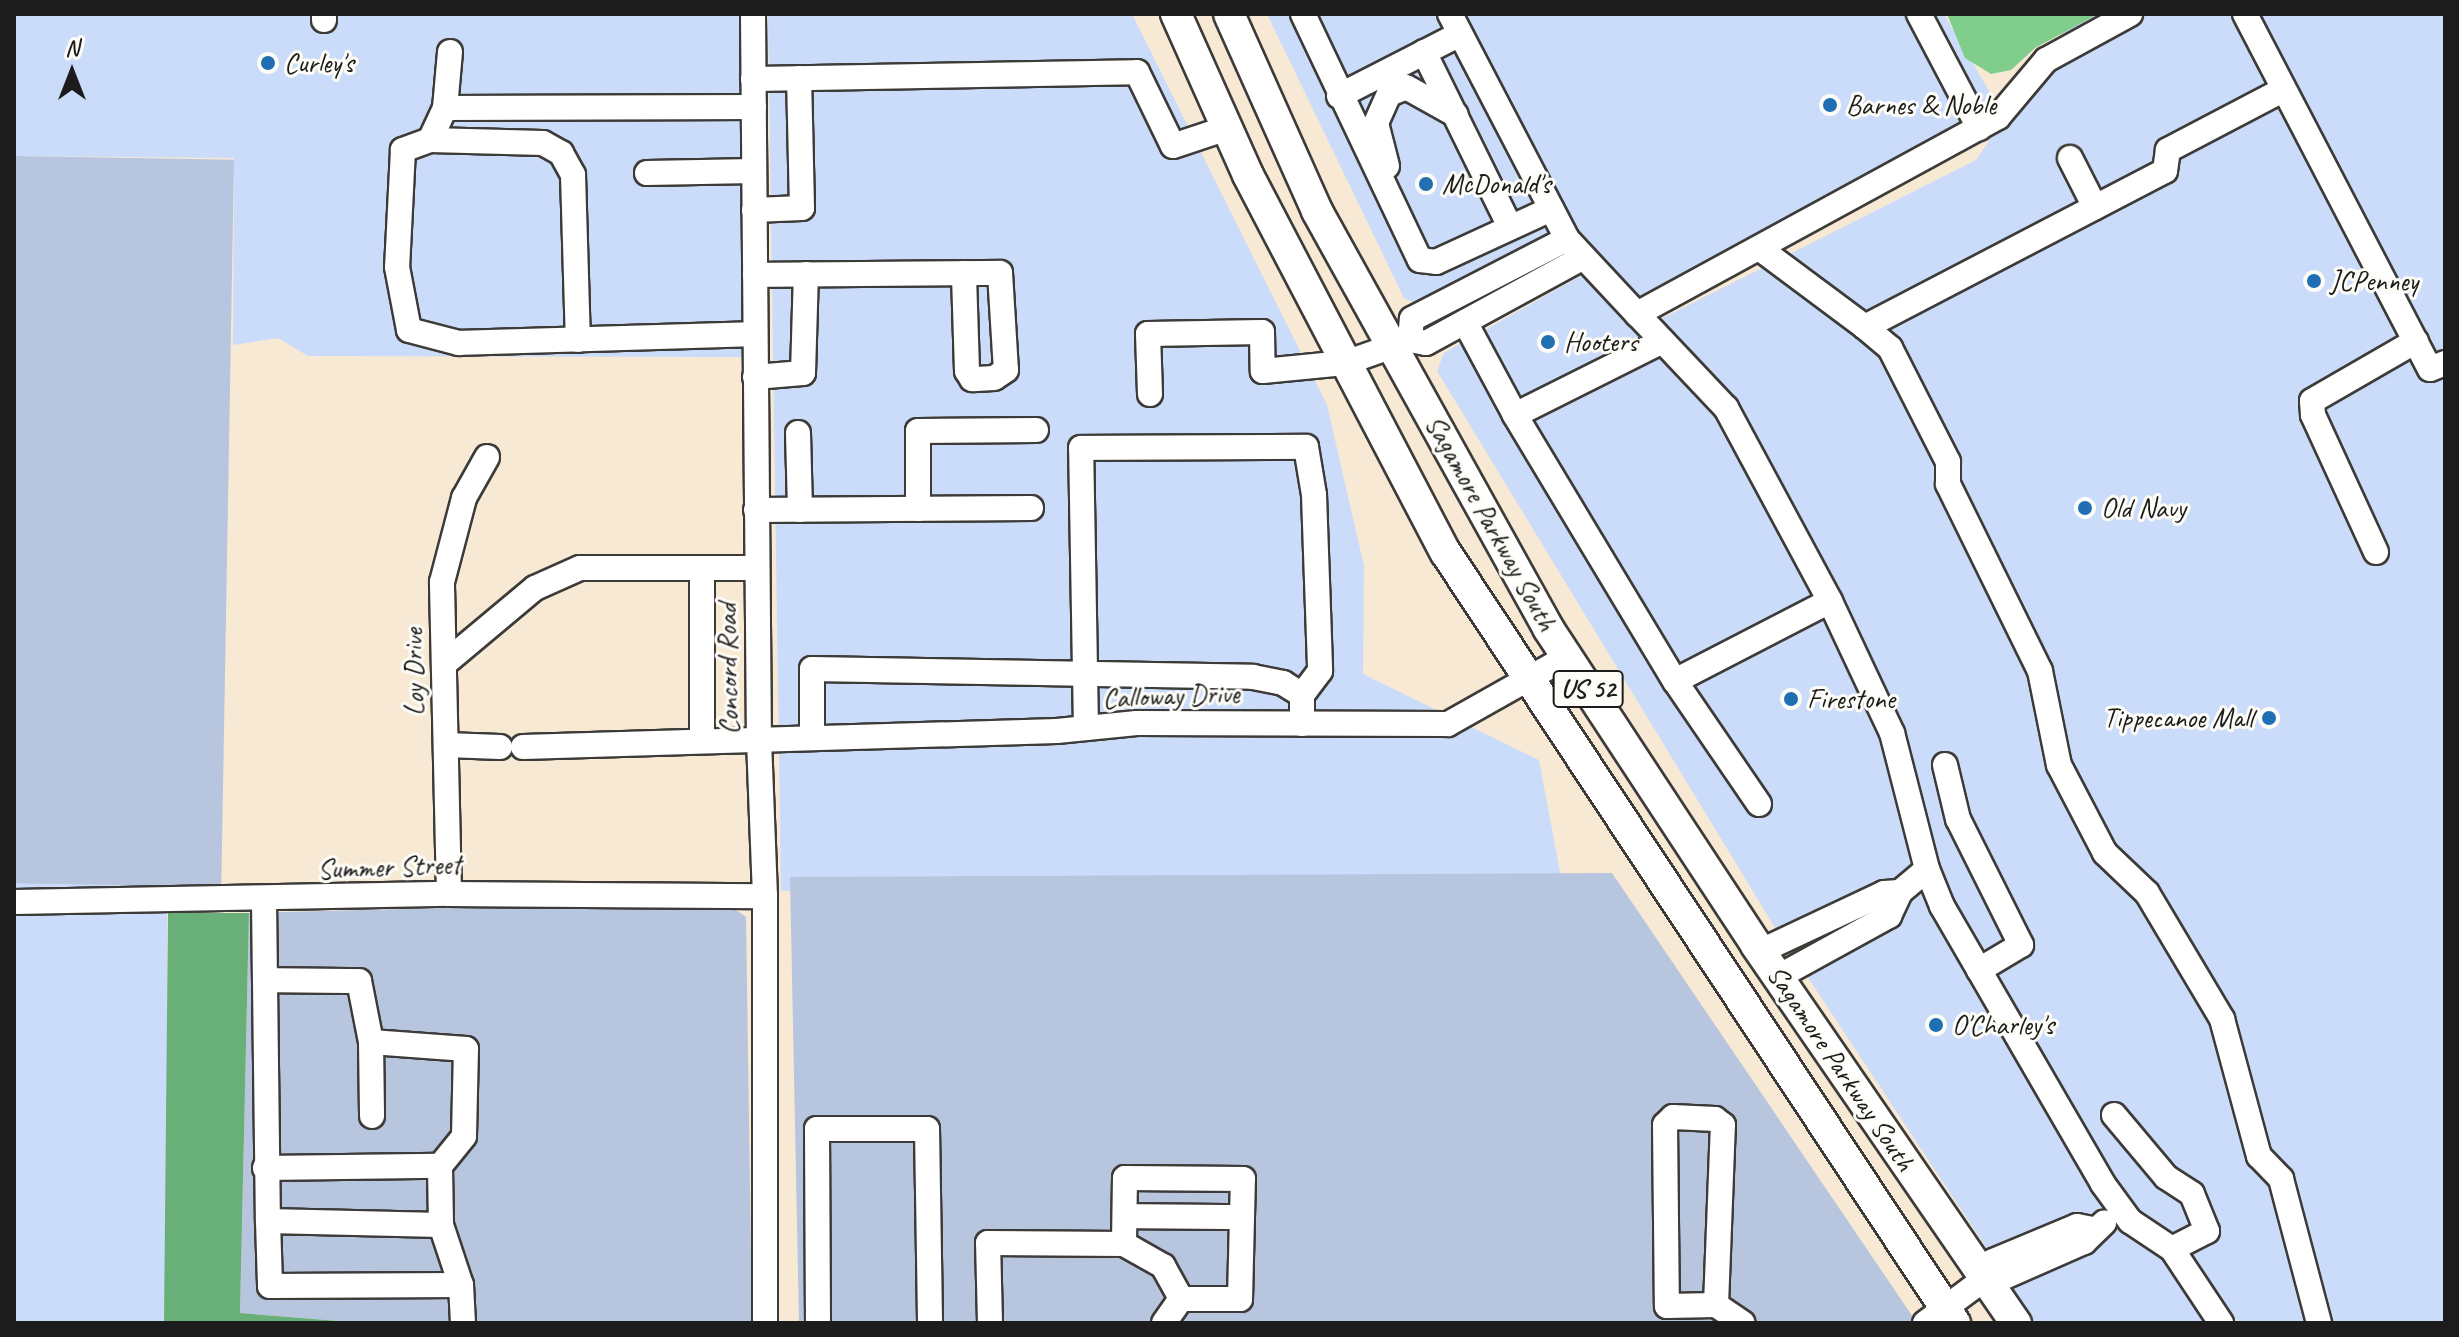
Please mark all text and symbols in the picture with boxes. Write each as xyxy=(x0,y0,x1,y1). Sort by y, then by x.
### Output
north arrow xyxy=(32,32,112,112)
text: N xyxy=(65,34,79,62)
place label: Curley's xyxy=(284,46,354,80)
marker: Curley's xyxy=(259,54,277,72)
place label: Barnes & Noble xyxy=(1846,88,1996,122)
marker: Barnes & Noble xyxy=(1821,96,1839,114)
place label: McDonald's xyxy=(1442,167,1551,201)
marker: McDonald's xyxy=(1417,175,1435,193)
place label: JCPenney xyxy=(2330,264,2418,298)
marker: JCPenney xyxy=(2305,272,2323,290)
place label: Hooters xyxy=(1564,325,1638,359)
marker: Hooters xyxy=(1539,333,1557,351)
street label: Sagamore Parkway South xyxy=(1418,409,1564,637)
place label: Old Navy xyxy=(2101,491,2185,525)
marker: Old Navy xyxy=(2076,499,2094,517)
street label: Concord Road xyxy=(710,604,746,734)
street label: Loy Drive xyxy=(396,628,432,716)
road number: US 52 xyxy=(1552,667,1624,711)
street label: Calloway Drive xyxy=(1102,677,1240,715)
place label: Firestone xyxy=(1807,682,1895,716)
marker: Firestone xyxy=(1782,690,1800,708)
place label: Tippecanoe Mall xyxy=(2103,701,2253,735)
marker: Tippecanoe Mall xyxy=(2260,709,2278,727)
street label: Summer Street xyxy=(317,848,461,886)
street label: Sagamore Parkway South xyxy=(1759,958,1923,1178)
place label: O'Charley's xyxy=(1952,1008,2054,1042)
marker: O'Charley's xyxy=(1927,1016,1945,1034)

